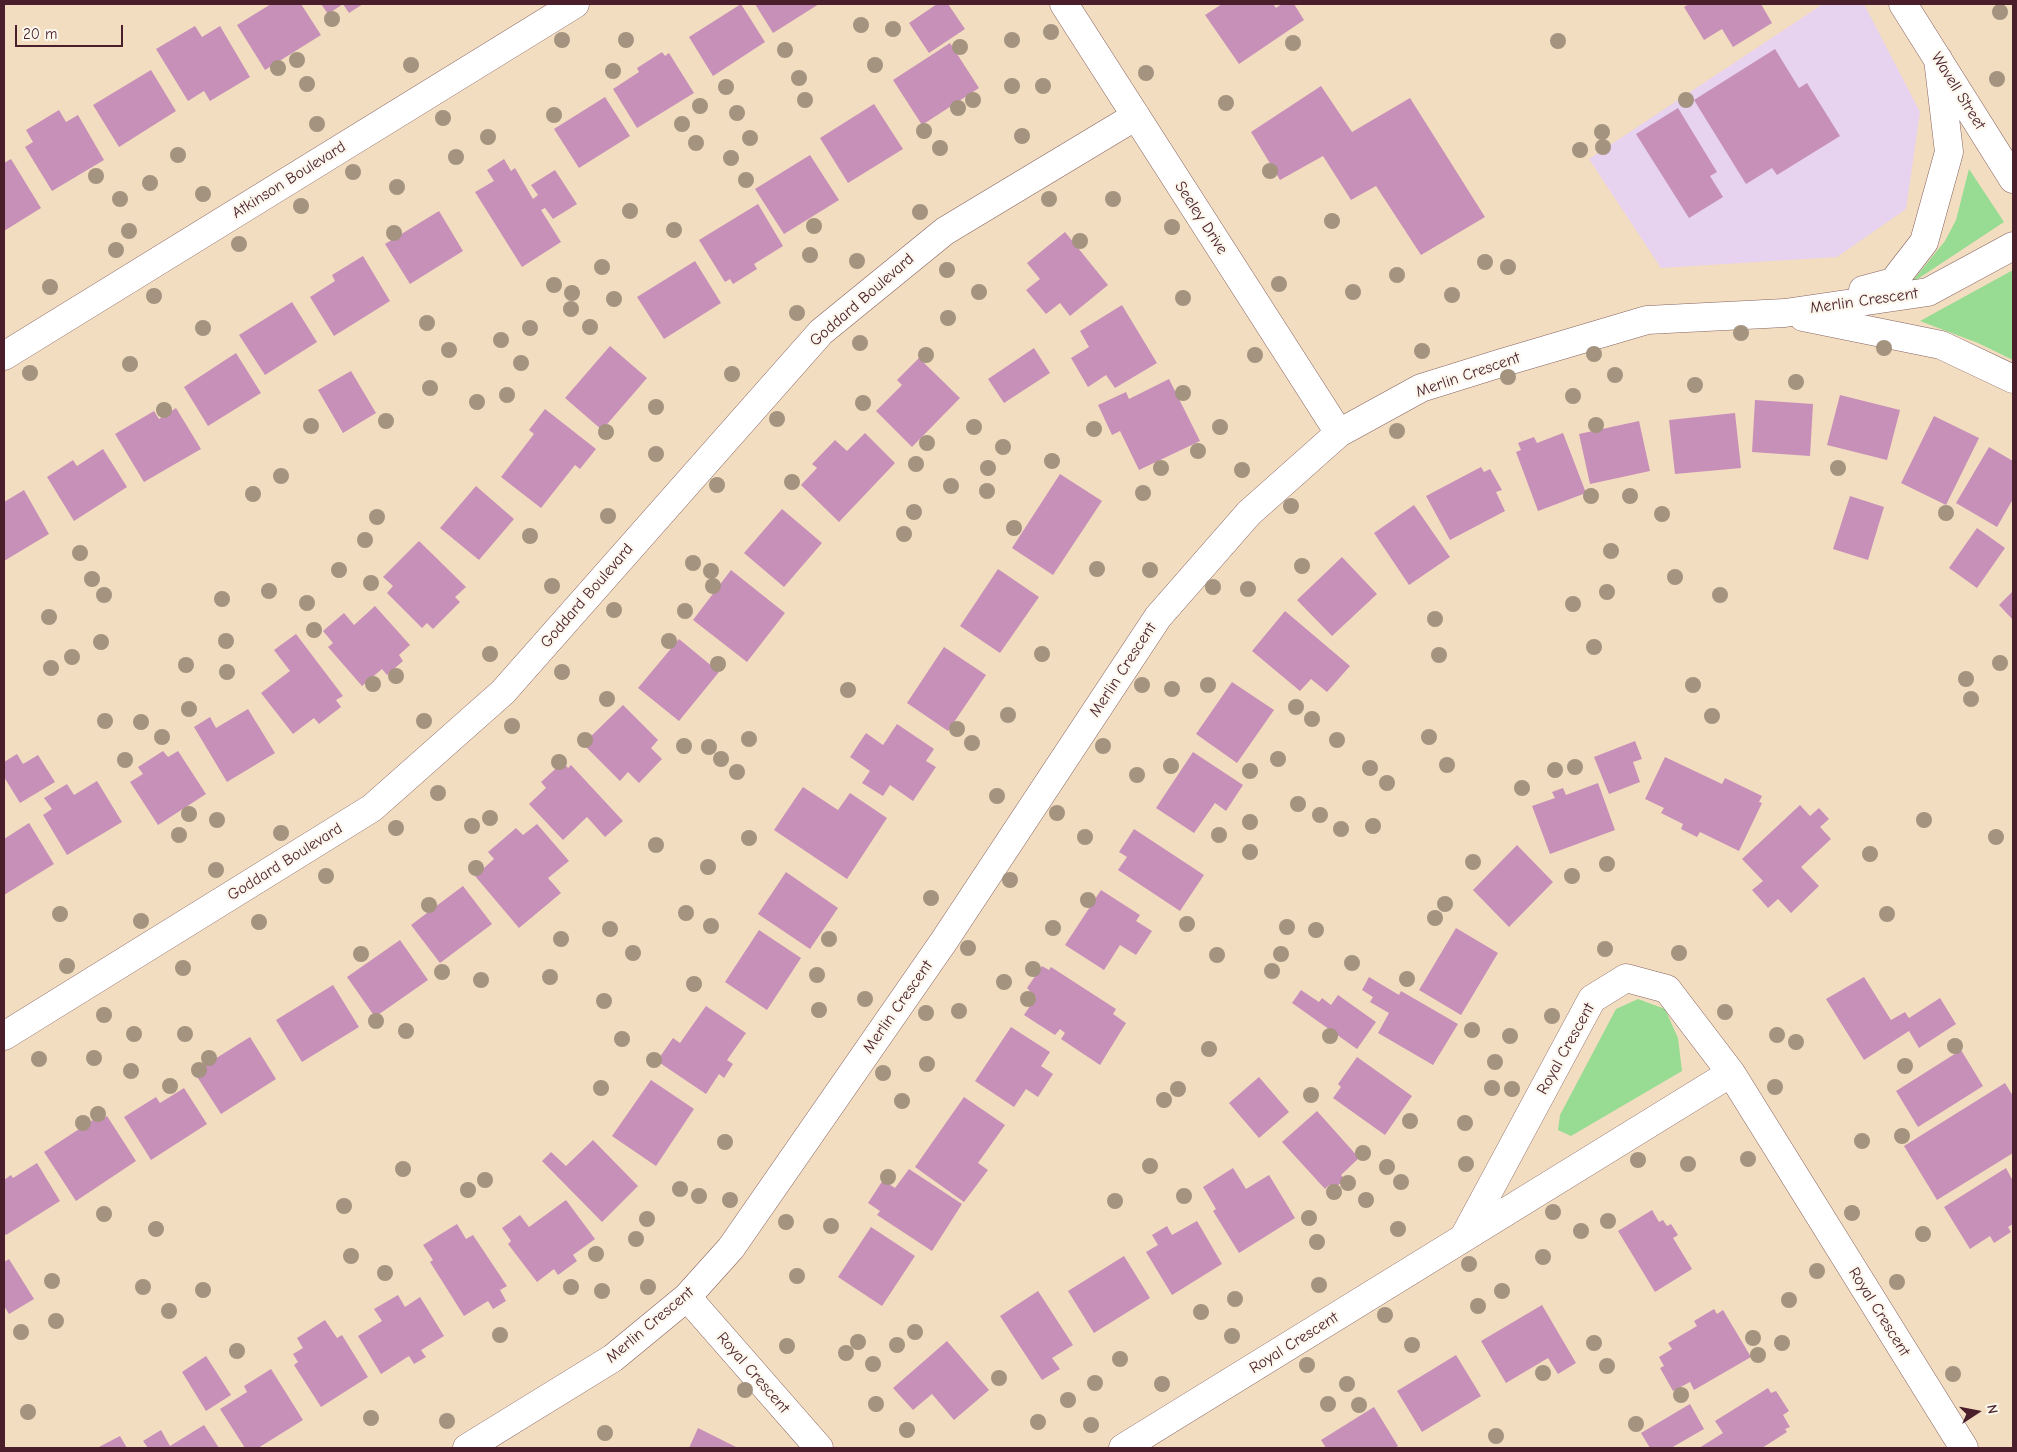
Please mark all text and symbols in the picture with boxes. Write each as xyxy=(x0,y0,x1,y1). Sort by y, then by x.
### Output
scale bar xyxy=(18,15,125,47)
text: 20 m xyxy=(23,25,57,43)
street label: Wavell Street xyxy=(1927,49,1989,133)
street label: Atkinson Boulevard xyxy=(229,137,349,223)
street label: Seeley Drive xyxy=(1170,178,1232,258)
street label: Goddard Boulevard xyxy=(806,249,918,351)
street label: Merlin Crescent xyxy=(1809,284,1919,318)
street label: Merlin Crescent xyxy=(1413,348,1523,402)
street label: Goddard Boulevard xyxy=(536,540,638,652)
street label: Merlin Crescent xyxy=(1085,619,1161,721)
street label: Goddard Boulevard xyxy=(224,819,346,905)
street label: Merlin Crescent xyxy=(859,957,937,1057)
street label: Royal Crescent xyxy=(1533,1000,1599,1098)
street label: Royal Crescent xyxy=(1844,1264,1914,1360)
street label: Merlin Crescent xyxy=(602,1283,698,1367)
street label: Royal Crescent xyxy=(1246,1308,1342,1378)
street label: Royal Crescent xyxy=(712,1328,794,1418)
north arrow xyxy=(1952,1387,2002,1437)
text: N xyxy=(1983,1403,2001,1415)

